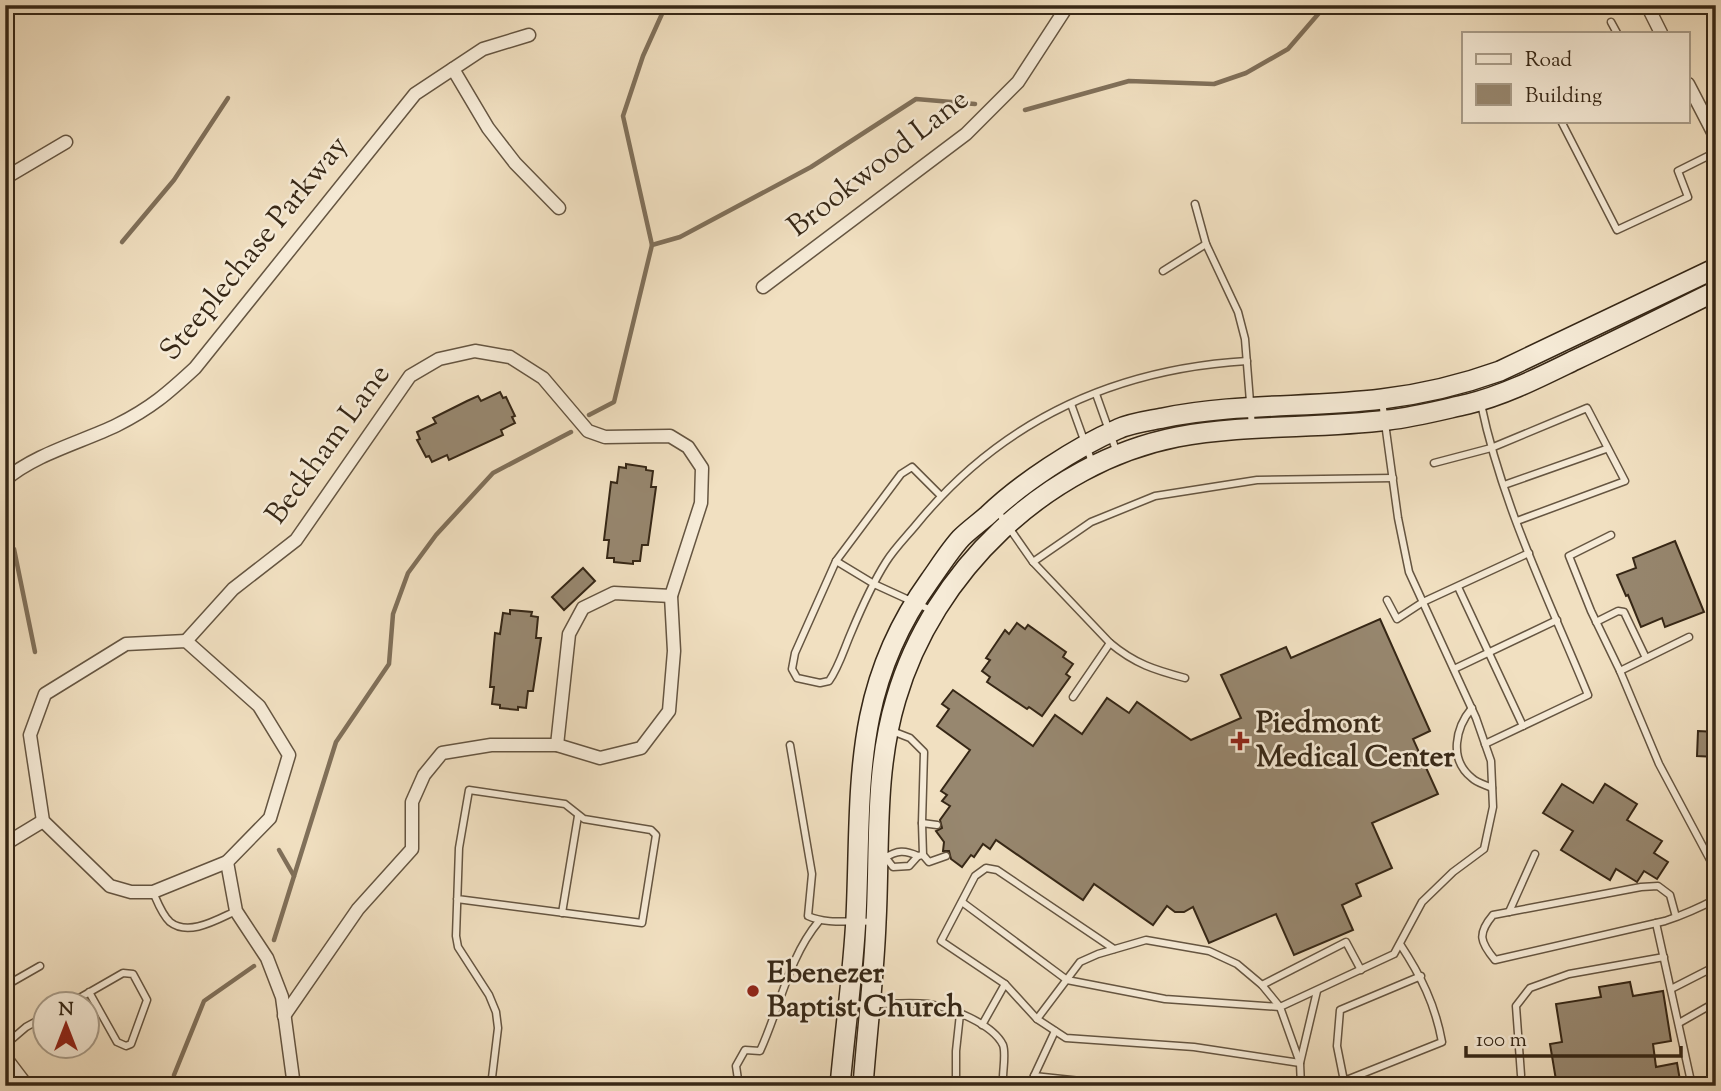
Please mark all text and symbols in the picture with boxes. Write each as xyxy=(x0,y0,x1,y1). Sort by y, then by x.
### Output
legend xyxy=(1462,32,1690,122)
text: Road xyxy=(1525,46,1572,76)
street label: Brookwood Lane xyxy=(779,79,979,249)
text: Building xyxy=(1525,82,1602,112)
street label: Steeplechase Parkway xyxy=(151,127,360,371)
street label: Beckham Lane xyxy=(256,356,402,534)
place label: Piedmont Medical Center xyxy=(1256,703,1456,780)
marker: Piedmont Medical Center xyxy=(1230,731,1250,751)
place label: Ebenezer Baptist Church xyxy=(767,953,965,1030)
marker: Ebenezer Baptist Church xyxy=(745,983,761,999)
north arrow xyxy=(32,990,102,1060)
text: N xyxy=(58,997,74,1024)
scale bar xyxy=(1466,1014,1681,1058)
text: 100 m xyxy=(1476,1026,1527,1056)

